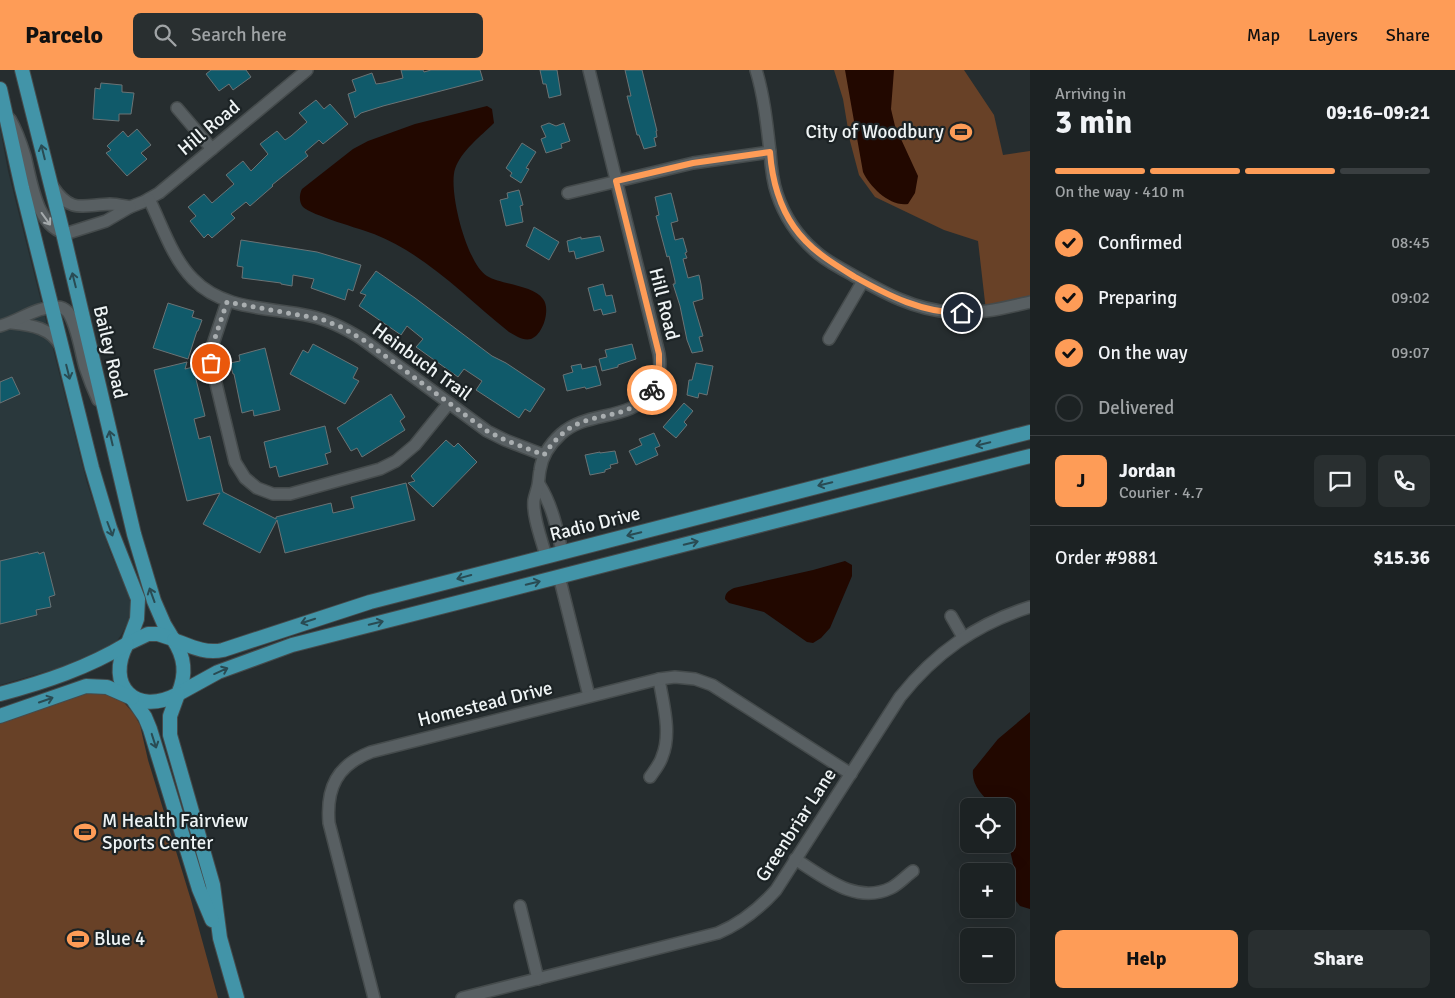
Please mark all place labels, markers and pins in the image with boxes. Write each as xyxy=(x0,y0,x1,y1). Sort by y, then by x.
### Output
sports icon: City of Woodbury xyxy=(948,119,974,145)
place label: City of Woodbury xyxy=(805,120,944,144)
pin xyxy=(941,292,983,334)
pin xyxy=(190,342,232,384)
place label: M Health Fairview Sports Center xyxy=(102,809,248,855)
sports icon: M Health Fairview Sports Center xyxy=(72,819,98,845)
sports icon: Blue 4 xyxy=(65,926,91,952)
place label: Blue 4 xyxy=(94,927,145,951)

